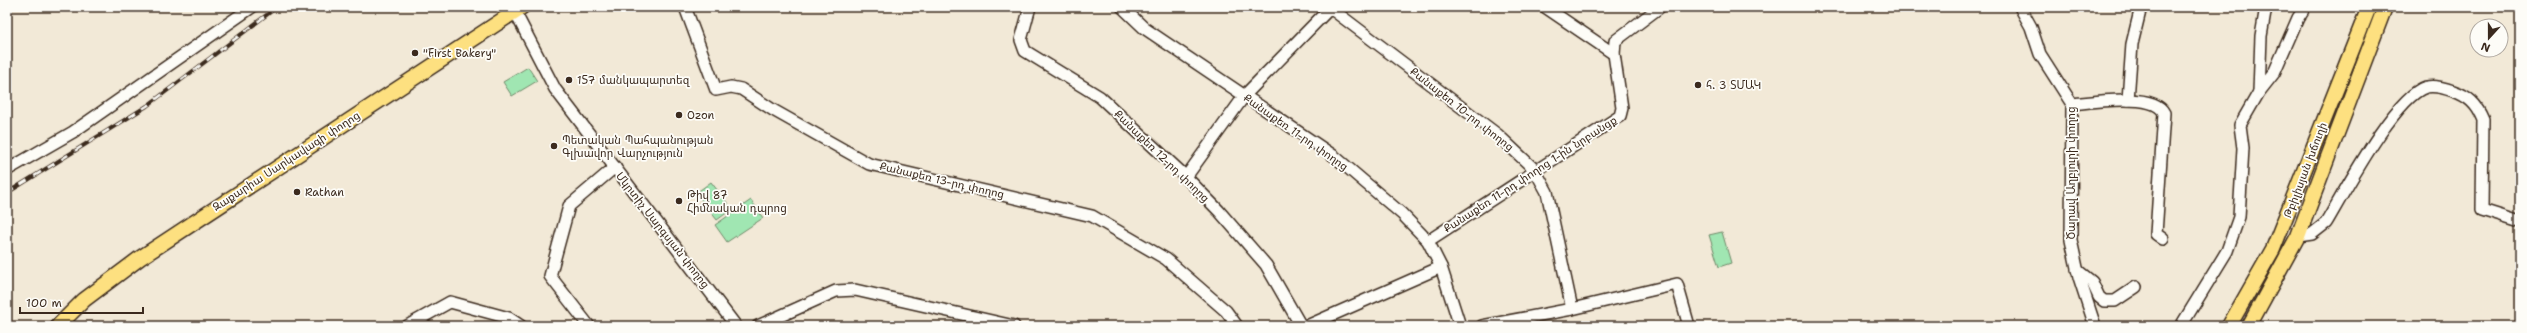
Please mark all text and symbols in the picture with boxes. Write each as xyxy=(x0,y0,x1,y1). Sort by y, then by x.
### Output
north arrow xyxy=(2469,18,2509,58)
text: N xyxy=(2479,38,2492,55)
place label: "First Bakery" xyxy=(423,46,496,61)
marker: "First Bakery" xyxy=(410,48,420,58)
street label: Քանաքեռ 10-րդ փողոց xyxy=(1407,64,1517,155)
place label: 157 մանկապարտեզ xyxy=(577,73,691,88)
marker: 157 մանկապարտեզ xyxy=(564,75,574,85)
place label: հ. 3 ՏՄԱԿ xyxy=(1706,78,1761,93)
marker: հ. 3 ՏՄԱԿ xyxy=(1693,80,1703,90)
street label: Քանաքեռ 11-րդ փողոց xyxy=(1240,91,1351,174)
street label: Ծարավ Աղբյուրի փողոց xyxy=(2064,106,2079,240)
street label: Քանաքեռ 12-րդ փողոց xyxy=(1111,107,1213,206)
street label: Զաքարիա Սարկավագի փողոց xyxy=(210,108,363,215)
place label: Ozon xyxy=(687,108,715,123)
marker: Ozon xyxy=(674,110,684,120)
street label: Քանաքեռ 11-րդ փողոց 1-ին նրբանցք xyxy=(1441,113,1620,236)
street label: Թբիլիսյան խճուղի xyxy=(2280,120,2331,220)
place label: Պետական Պահպանության Գլխավոր Վարչություն xyxy=(562,133,713,161)
marker: Պետական Պահպանության Գլխավոր Վարչություն xyxy=(549,141,559,151)
street label: Քանաքեռ 13-րդ փողոց xyxy=(878,159,1006,202)
street label: Մկրտիչ Սարգսյան փողոց xyxy=(612,169,713,292)
place label: Rathan xyxy=(305,185,344,200)
marker: Rathan xyxy=(292,187,302,197)
place label: Թիվ 87 Հիմնական դպրոց xyxy=(687,188,787,216)
marker: Թիվ 87 Հիմնական դպրոց xyxy=(674,196,684,206)
scale bar xyxy=(20,289,143,315)
text: 100 m xyxy=(26,295,62,311)

